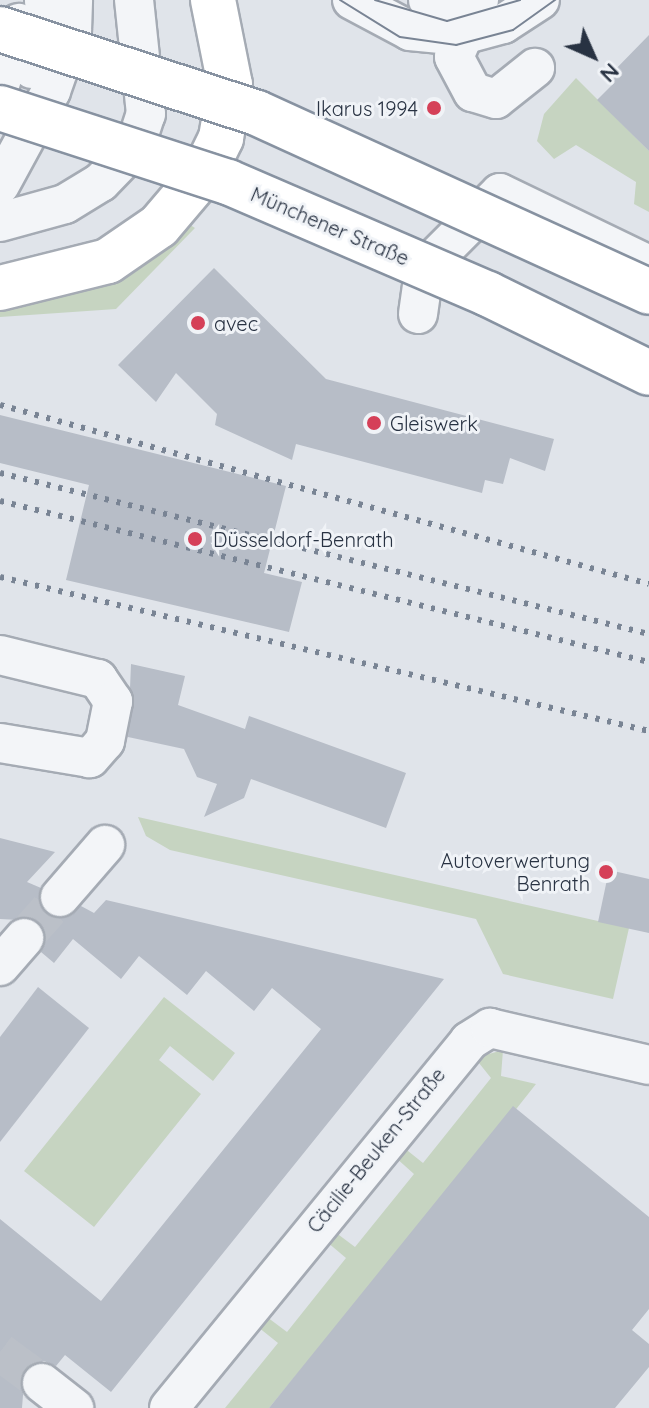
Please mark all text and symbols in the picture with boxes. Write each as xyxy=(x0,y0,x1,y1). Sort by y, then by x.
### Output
north arrow xyxy=(553,16,633,96)
text: N xyxy=(594,57,626,89)
place label: Ikarus 1994 xyxy=(316,96,418,120)
marker: Ikarus 1994 xyxy=(425,99,443,117)
street label: Münchener Straße xyxy=(247,182,413,270)
place label: avec xyxy=(214,311,258,335)
marker: avec xyxy=(189,314,207,332)
place label: Gleiswerk xyxy=(390,411,478,435)
marker: Gleiswerk xyxy=(365,414,383,432)
place label: Düsseldorf-Benrath xyxy=(213,527,394,551)
marker: Düsseldorf-Benrath xyxy=(184,528,206,550)
place label: Autoverwertung Benrath xyxy=(441,848,590,895)
marker: Autoverwertung Benrath xyxy=(597,863,615,881)
street label: Cäcilie-Beuken-Straße xyxy=(302,1063,450,1237)

